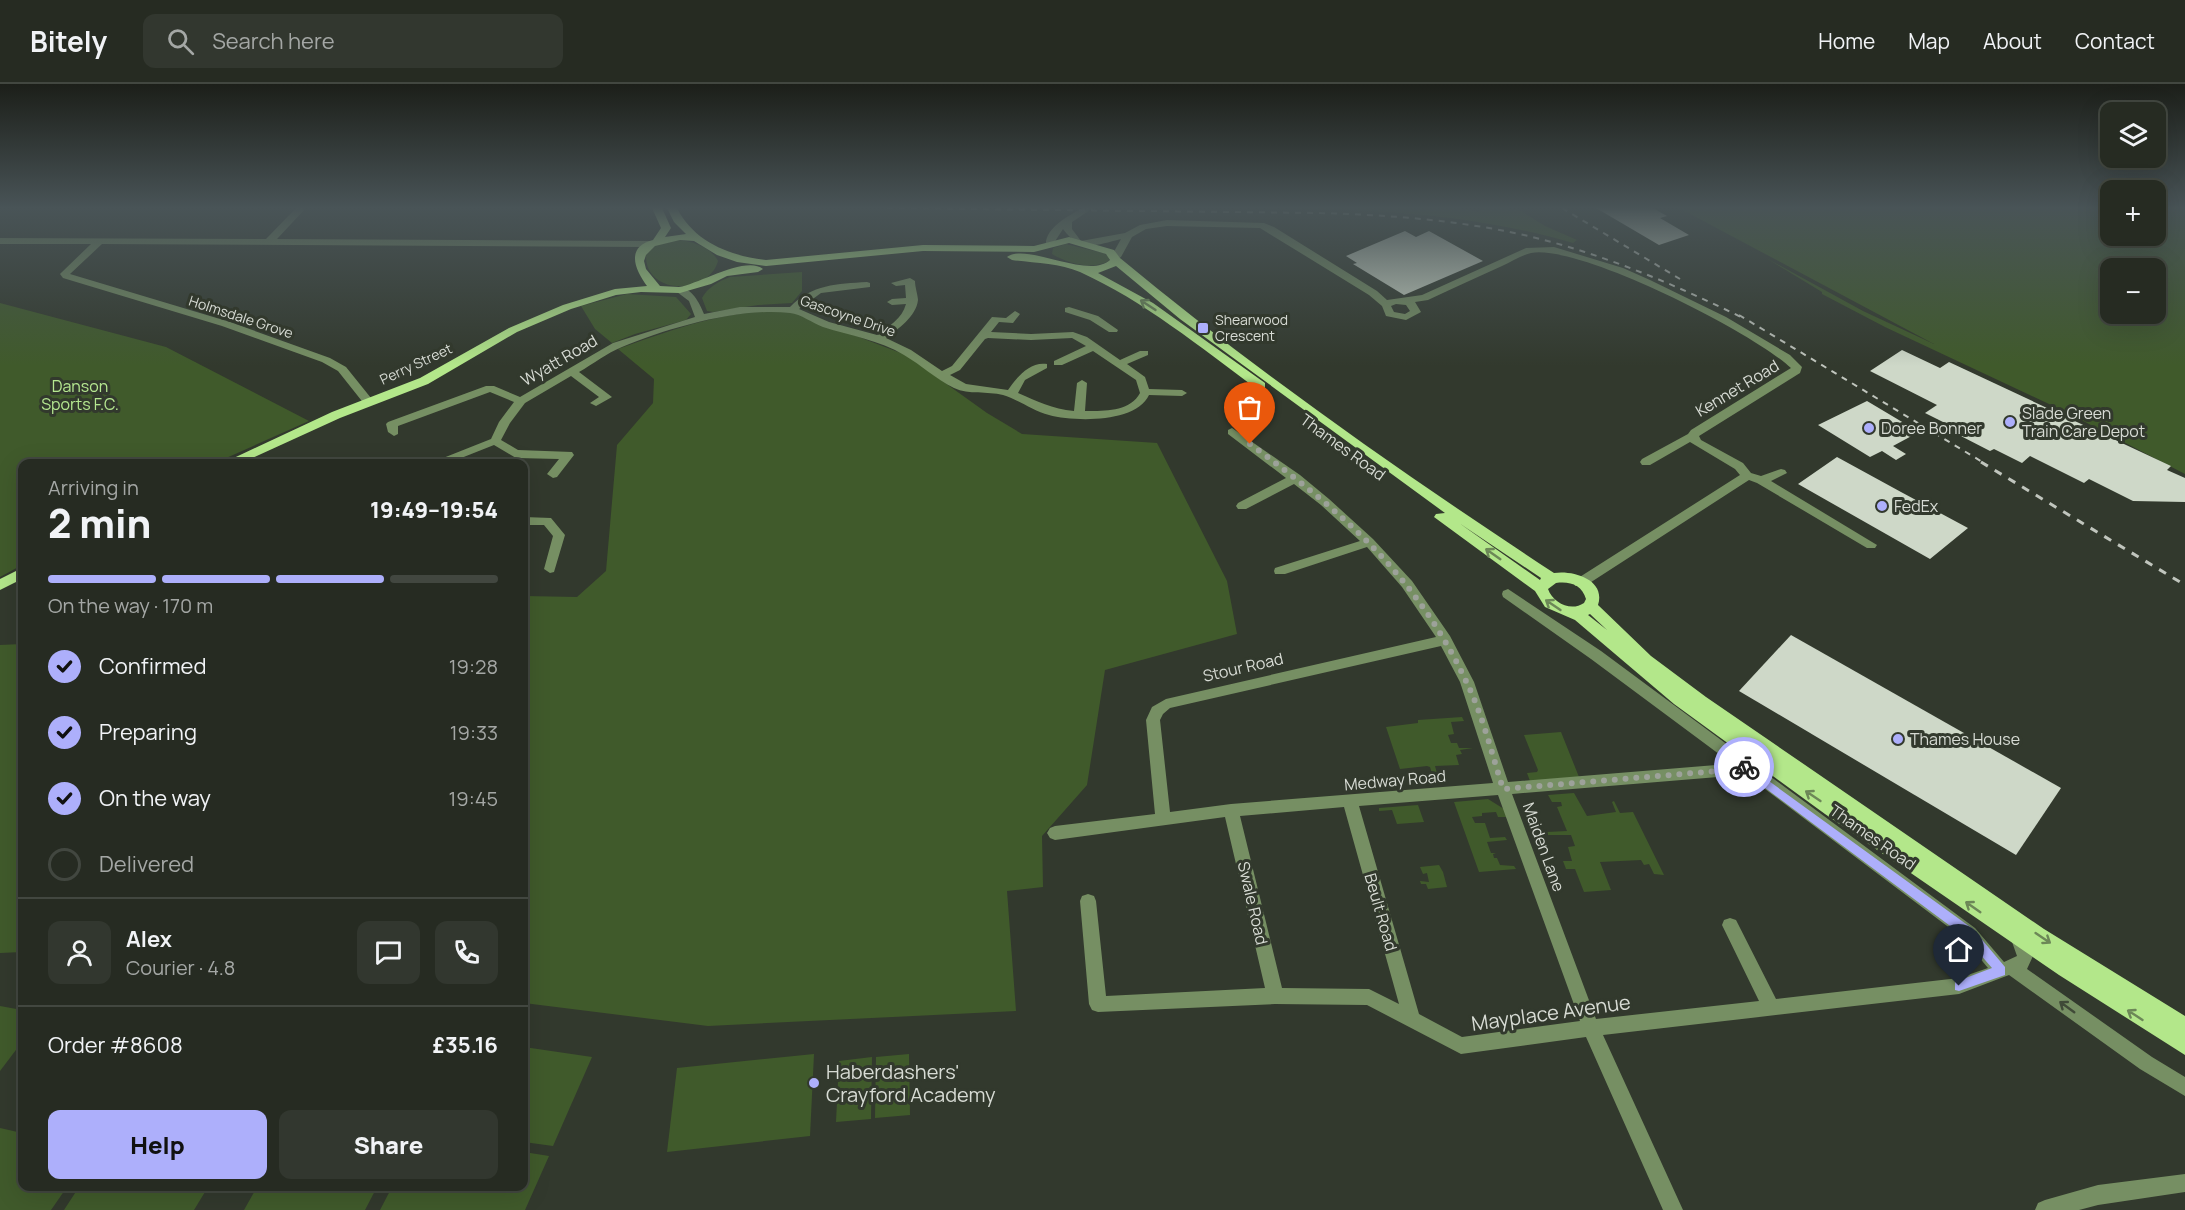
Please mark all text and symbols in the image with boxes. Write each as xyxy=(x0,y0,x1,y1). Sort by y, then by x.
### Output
search box xyxy=(143,14,563,68)
text: Bitely xyxy=(30,22,107,60)
icon: search xyxy=(164,25,197,58)
text: Search here xyxy=(212,26,335,56)
text: Home xyxy=(1818,27,1875,55)
text: Map xyxy=(1908,27,1950,55)
text: About xyxy=(1983,27,2042,55)
text: Contact xyxy=(2075,27,2155,55)
map controls xyxy=(2100,102,2166,324)
button: layers xyxy=(2100,102,2166,168)
button: + xyxy=(2100,180,2166,246)
button: − xyxy=(2100,258,2166,324)
street label: Gascoyne Drive xyxy=(798,290,898,341)
street label: Holmsdale Grove xyxy=(187,291,296,342)
one-way arrow xyxy=(1140,298,1157,310)
place label: Shearwood Crescent xyxy=(1215,310,1288,345)
marker: Shearwood Crescent xyxy=(1196,321,1210,335)
street label: Wyatt Road xyxy=(517,329,601,391)
street label: Perry Street xyxy=(376,338,455,389)
street label: Kennet Road xyxy=(1691,354,1783,422)
park label: Danson Sports F.C. xyxy=(41,375,119,415)
pin xyxy=(1224,382,1275,444)
icon: bag xyxy=(1233,391,1266,424)
place label: Slade Green Train Care Depot xyxy=(2022,402,2145,442)
street label: Thames Road xyxy=(1296,409,1390,485)
marker: Slade Green Train Care Depot xyxy=(2003,415,2017,429)
place label: Doree Bonner xyxy=(1881,417,1982,439)
marker: Doree Bonner xyxy=(1862,421,1876,435)
text: Arriving in xyxy=(48,474,139,501)
text: 19:49–19:54 xyxy=(370,495,498,525)
place label: FedEx xyxy=(1894,495,1939,517)
text: 2 min xyxy=(48,496,151,550)
marker: FedEx xyxy=(1875,499,1889,513)
one-way arrow xyxy=(1486,548,1502,560)
text: On the way · 170 m xyxy=(48,592,213,619)
one-way arrow xyxy=(1545,599,1562,611)
street label: Stour Road xyxy=(1201,647,1285,687)
icon: check xyxy=(48,650,81,683)
text: Confirmed xyxy=(99,651,207,681)
text: 19:28 xyxy=(449,653,498,680)
icon: check xyxy=(48,716,81,749)
text: Preparing xyxy=(99,717,197,747)
text: 19:33 xyxy=(450,719,498,746)
place label: Thames House xyxy=(1910,728,2020,750)
marker: Thames House xyxy=(1891,732,1905,746)
courier xyxy=(1714,737,1774,797)
icon: bike xyxy=(1728,751,1761,784)
street label: Medway Road xyxy=(1343,765,1447,795)
icon: check xyxy=(48,782,81,815)
text: On the way xyxy=(99,783,211,813)
text: 19:45 xyxy=(448,785,498,812)
one-way arrow xyxy=(1805,789,1822,802)
street label: Maiden Lane xyxy=(1518,799,1570,895)
street label: Thames Road xyxy=(1826,799,1920,875)
text: Delivered xyxy=(99,849,194,879)
street label: Swale Road xyxy=(1233,859,1273,947)
street label: Beult Road xyxy=(1359,871,1403,953)
one-way arrow xyxy=(1966,901,1982,913)
button: person xyxy=(48,921,111,984)
button: chat xyxy=(357,921,420,984)
button: phone xyxy=(435,921,498,984)
text: Alex xyxy=(126,924,172,954)
pin xyxy=(1933,924,1984,986)
icon: home xyxy=(1942,933,1975,966)
one-way arrow xyxy=(2034,933,2051,945)
text: Courier · 4.8 xyxy=(126,954,235,981)
street label: Mayplace Avenue xyxy=(1470,988,1632,1037)
one-way arrow xyxy=(2060,1001,2076,1013)
one-way arrow xyxy=(2127,1009,2144,1022)
text: Order #8608 xyxy=(48,1030,183,1060)
text: £35.16 xyxy=(432,1030,498,1060)
place label: Haberdashers' Crayford Academy xyxy=(826,1058,996,1108)
marker: Haberdashers' Crayford Academy xyxy=(807,1076,821,1090)
button: Help xyxy=(48,1110,267,1179)
button: Share xyxy=(279,1110,498,1179)

